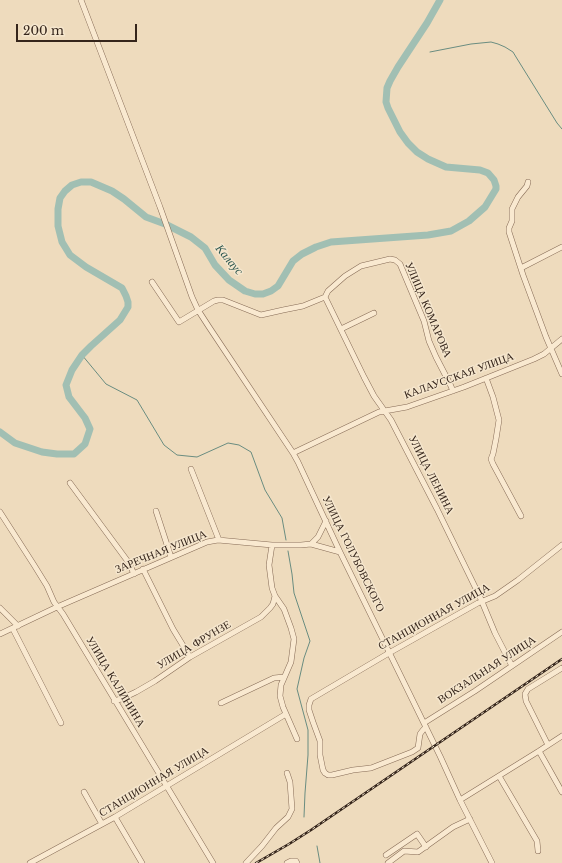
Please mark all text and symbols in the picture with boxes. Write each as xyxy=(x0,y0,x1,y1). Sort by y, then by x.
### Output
scale bar xyxy=(18,16,139,42)
text: 200 m xyxy=(23,23,64,38)
water label: Калаус xyxy=(212,242,246,278)
street label: УЛИЦА КОМАРОВА xyxy=(402,260,454,360)
street label: КАЛАУССКАЯ УЛИЦА xyxy=(402,350,516,402)
street label: УЛИЦА ЛЕНИНА xyxy=(405,433,457,517)
street label: УЛИЦА ГОЛУБОВСКОГО xyxy=(319,494,387,614)
street label: ЗАРЕЧНАЯ УЛИЦА xyxy=(113,528,209,576)
street label: СТАНЦИОННАЯ УЛИЦА xyxy=(376,581,492,653)
street label: УЛИЦА ФРУНЗЕ xyxy=(155,618,233,672)
street label: ВОКЗАЛЬНАЯ УЛИЦА xyxy=(436,633,538,707)
street label: УЛИЦА КАЛИНИНА xyxy=(83,634,147,730)
street label: СТАНЦИОННАЯ УЛИЦА xyxy=(97,744,211,820)

